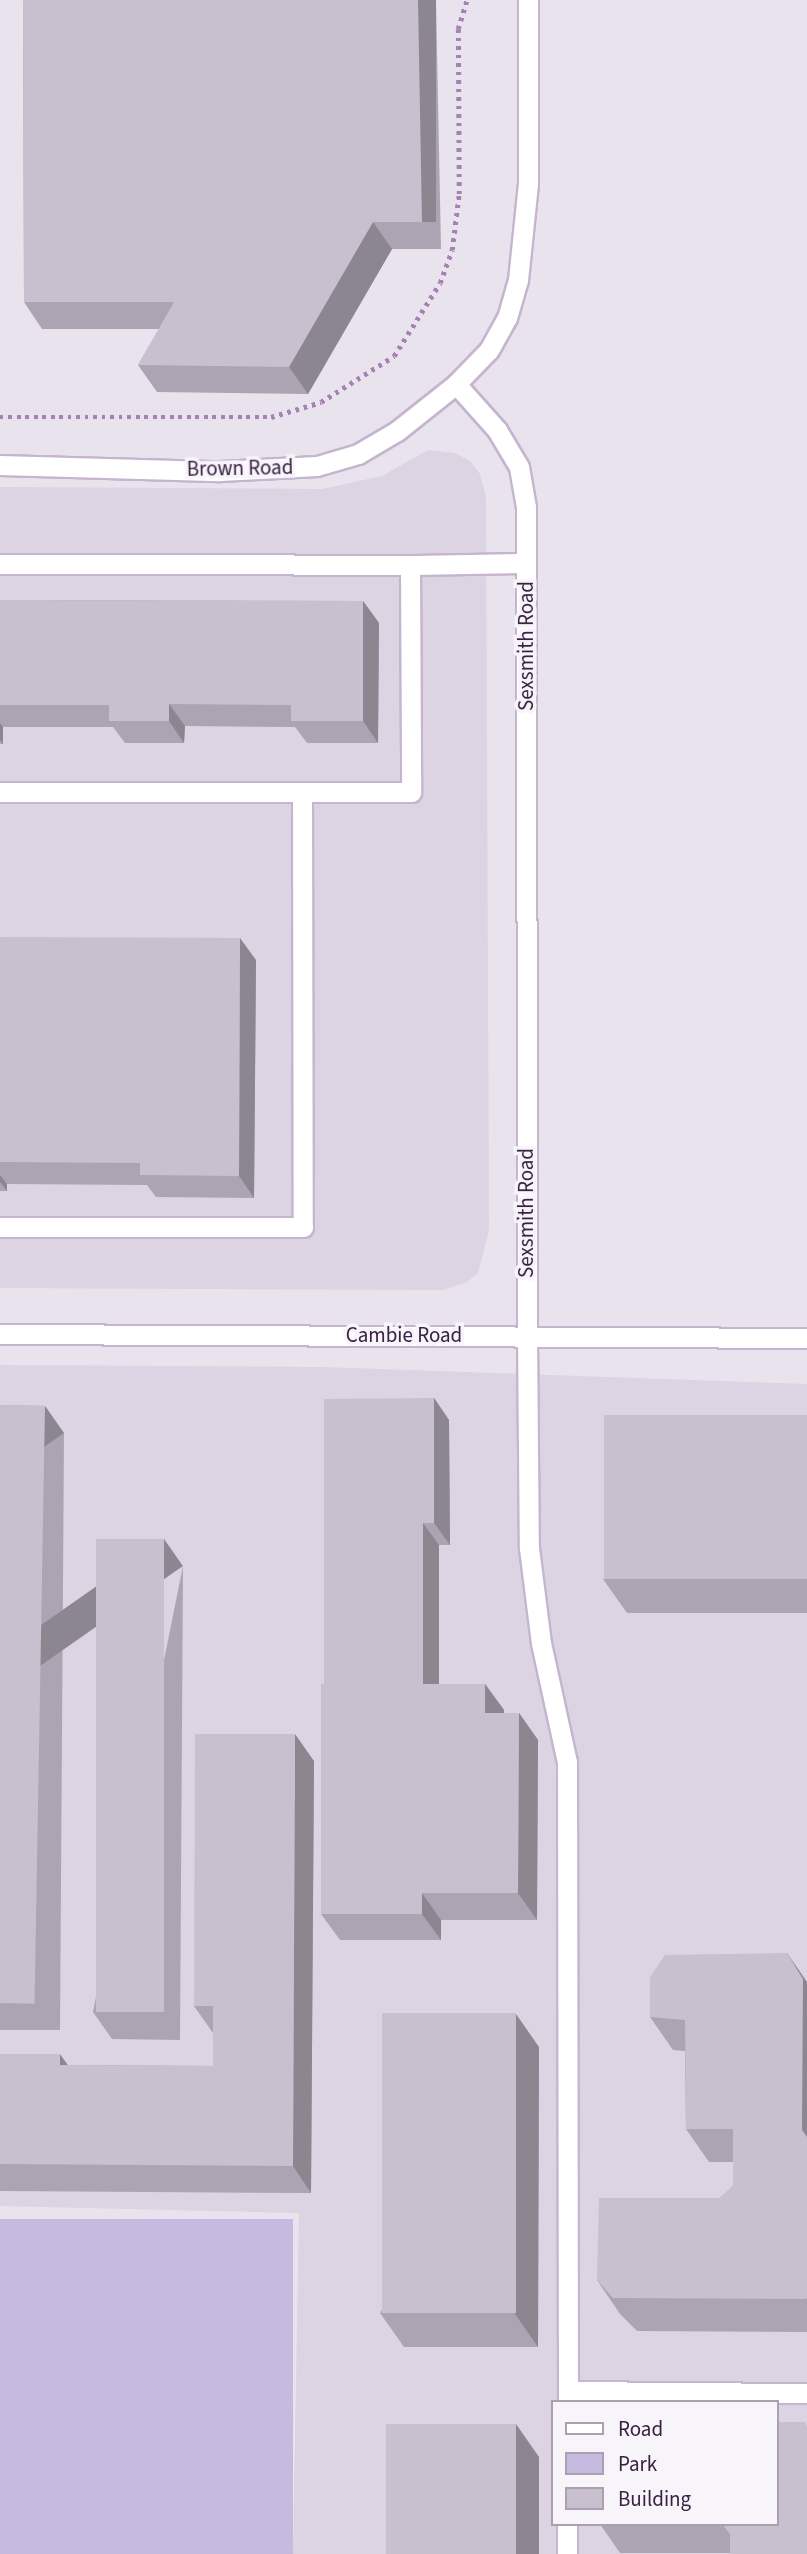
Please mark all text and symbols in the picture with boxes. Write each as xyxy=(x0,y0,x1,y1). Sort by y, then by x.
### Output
street label: Brown Road xyxy=(186,454,294,482)
street label: Sexsmith Road xyxy=(513,581,539,711)
street label: Sexsmith Road xyxy=(513,1148,539,1278)
street label: Cambie Road xyxy=(346,1322,462,1348)
legend xyxy=(552,2400,779,2526)
text: Road xyxy=(618,2414,663,2444)
text: Park xyxy=(618,2449,657,2479)
text: Building xyxy=(618,2484,691,2514)

